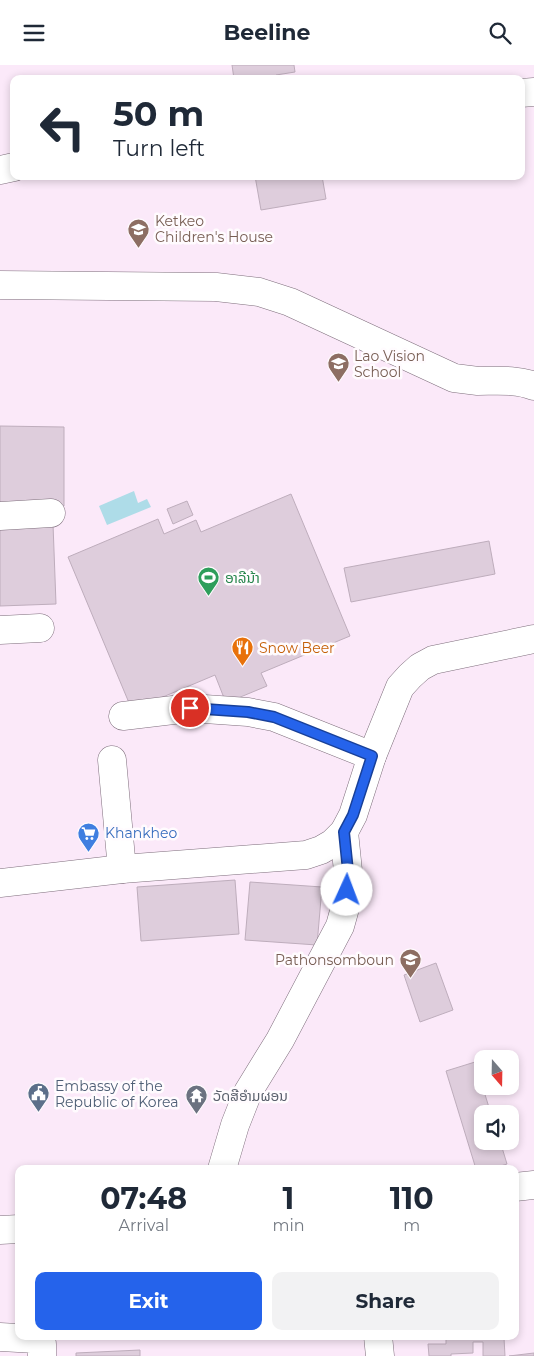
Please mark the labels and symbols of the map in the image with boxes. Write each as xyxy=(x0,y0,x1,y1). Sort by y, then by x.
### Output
place label: Ketkeo Children's House xyxy=(155,212,273,246)
school or university icon: Ketkeo Children's House xyxy=(127,217,151,248)
place label: Lao Vision School xyxy=(354,347,425,381)
school or university icon: Lao Vision School xyxy=(326,352,350,383)
sports icon: ອາລີນ້າ xyxy=(197,566,221,597)
place label: ອາລີນ້າ xyxy=(225,569,260,587)
restaurant icon: Snow Beer xyxy=(231,636,255,667)
place label: Snow Beer xyxy=(259,639,335,657)
pin xyxy=(169,687,211,729)
supermarket icon: Khankheo xyxy=(77,821,101,852)
place label: Khankheo xyxy=(105,824,177,842)
position arrow xyxy=(320,863,372,915)
school or university icon: Pathonsomboun xyxy=(398,948,422,979)
place label: Pathonsomboun xyxy=(275,951,394,969)
north arrow xyxy=(474,1050,519,1095)
place label: Embassy of the Republic of Korea xyxy=(55,1077,179,1111)
public building icon: Embassy of the Republic of Korea xyxy=(27,1082,51,1113)
temple icon: ວັດສີອຳມຜອນ xyxy=(185,1084,209,1115)
place label: ວັດສີອຳມຜອນ xyxy=(213,1087,288,1105)

